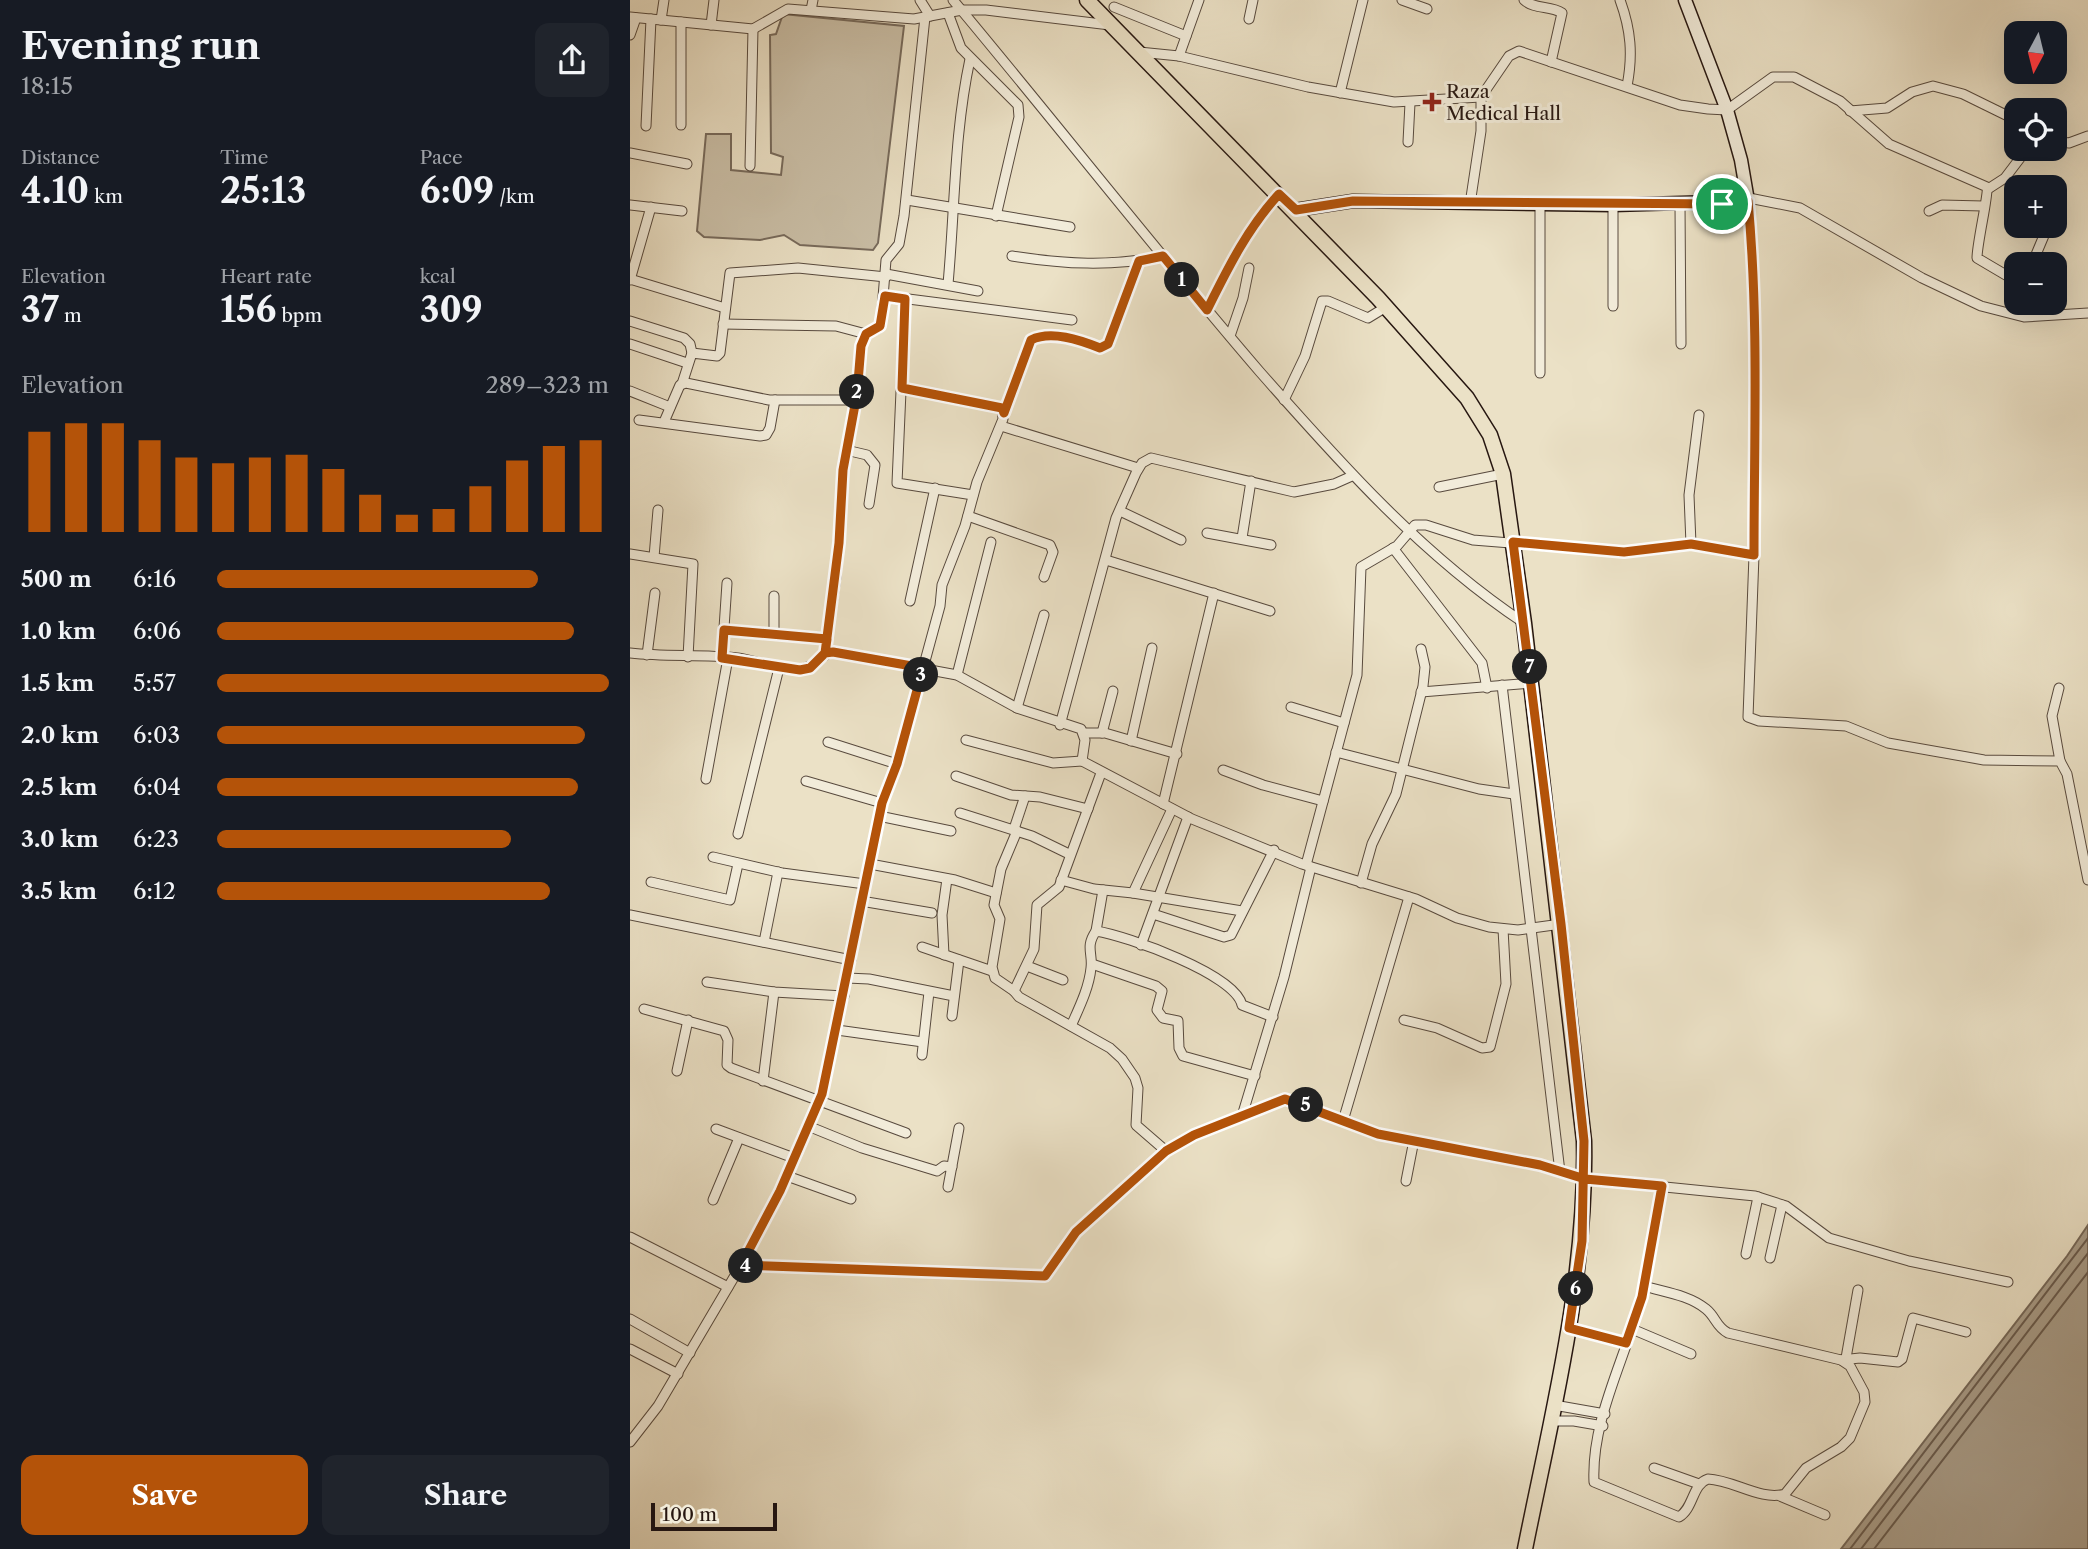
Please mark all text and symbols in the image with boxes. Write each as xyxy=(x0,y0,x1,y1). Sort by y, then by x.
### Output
north arrow xyxy=(2004,21,2067,84)
map controls xyxy=(2004,21,2067,315)
text: Evening run xyxy=(21,22,261,69)
button: share xyxy=(535,23,609,97)
text: 18:15 xyxy=(21,72,73,100)
place label: Raza Medical Hall xyxy=(1446,80,1561,125)
marker: Raza Medical Hall xyxy=(1424,94,1440,110)
button: locate xyxy=(2004,98,2067,161)
text: Distance xyxy=(21,146,100,169)
text: Time xyxy=(220,146,268,169)
text: Pace xyxy=(420,146,463,169)
text: 4.10 xyxy=(21,169,89,212)
text: 25:13 xyxy=(220,169,306,212)
text: 6:09 xyxy=(420,169,494,212)
pin xyxy=(1692,174,1752,234)
button: + xyxy=(2004,175,2067,238)
text: km xyxy=(89,185,123,208)
text: /km xyxy=(494,185,535,208)
icon: arrive xyxy=(1703,185,1741,223)
button: − xyxy=(2004,252,2067,315)
pin: 1 xyxy=(1164,262,1200,298)
text: Elevation xyxy=(21,265,106,288)
text: Heart rate xyxy=(220,265,312,288)
text: kcal xyxy=(420,265,456,288)
text: 1 xyxy=(1177,268,1186,291)
text: 37 xyxy=(21,288,59,331)
text: 156 xyxy=(220,288,276,331)
text: 309 xyxy=(420,288,483,331)
text: m xyxy=(59,304,82,327)
text: bpm xyxy=(276,304,322,327)
text: Elevation xyxy=(21,371,124,399)
text: 289–323 m xyxy=(485,371,609,399)
pin: 2 xyxy=(840,374,874,410)
text: 2 xyxy=(851,380,862,403)
text: 500 m xyxy=(21,565,92,593)
text: 6:16 xyxy=(133,565,176,593)
text: 1.0 km xyxy=(21,617,96,645)
text: 6:06 xyxy=(133,617,181,645)
pin: 7 xyxy=(1513,650,1548,684)
text: 7 xyxy=(1525,655,1534,678)
pin: 3 xyxy=(904,658,938,692)
text: 3 xyxy=(915,663,926,686)
text: 1.5 km xyxy=(21,669,94,697)
text: 5:57 xyxy=(133,669,176,697)
text: 2.0 km xyxy=(21,721,99,749)
text: 6:03 xyxy=(133,721,180,749)
text: 2.5 km xyxy=(21,773,97,801)
text: 6:04 xyxy=(133,773,181,801)
text: 3.0 km xyxy=(21,825,99,853)
text: 6:23 xyxy=(133,825,179,853)
text: 3.5 km xyxy=(21,877,97,905)
text: 6:12 xyxy=(133,877,176,905)
pin: 5 xyxy=(1288,1088,1324,1122)
text: 5 xyxy=(1300,1093,1311,1116)
pin: 4 xyxy=(729,1248,764,1284)
text: 4 xyxy=(740,1254,751,1277)
pin: 6 xyxy=(1558,1272,1594,1306)
text: 6 xyxy=(1570,1277,1581,1300)
button: Save xyxy=(21,1455,308,1535)
button: Share xyxy=(322,1455,609,1535)
scale bar xyxy=(651,1500,777,1532)
text: 100 m xyxy=(662,1503,717,1526)

